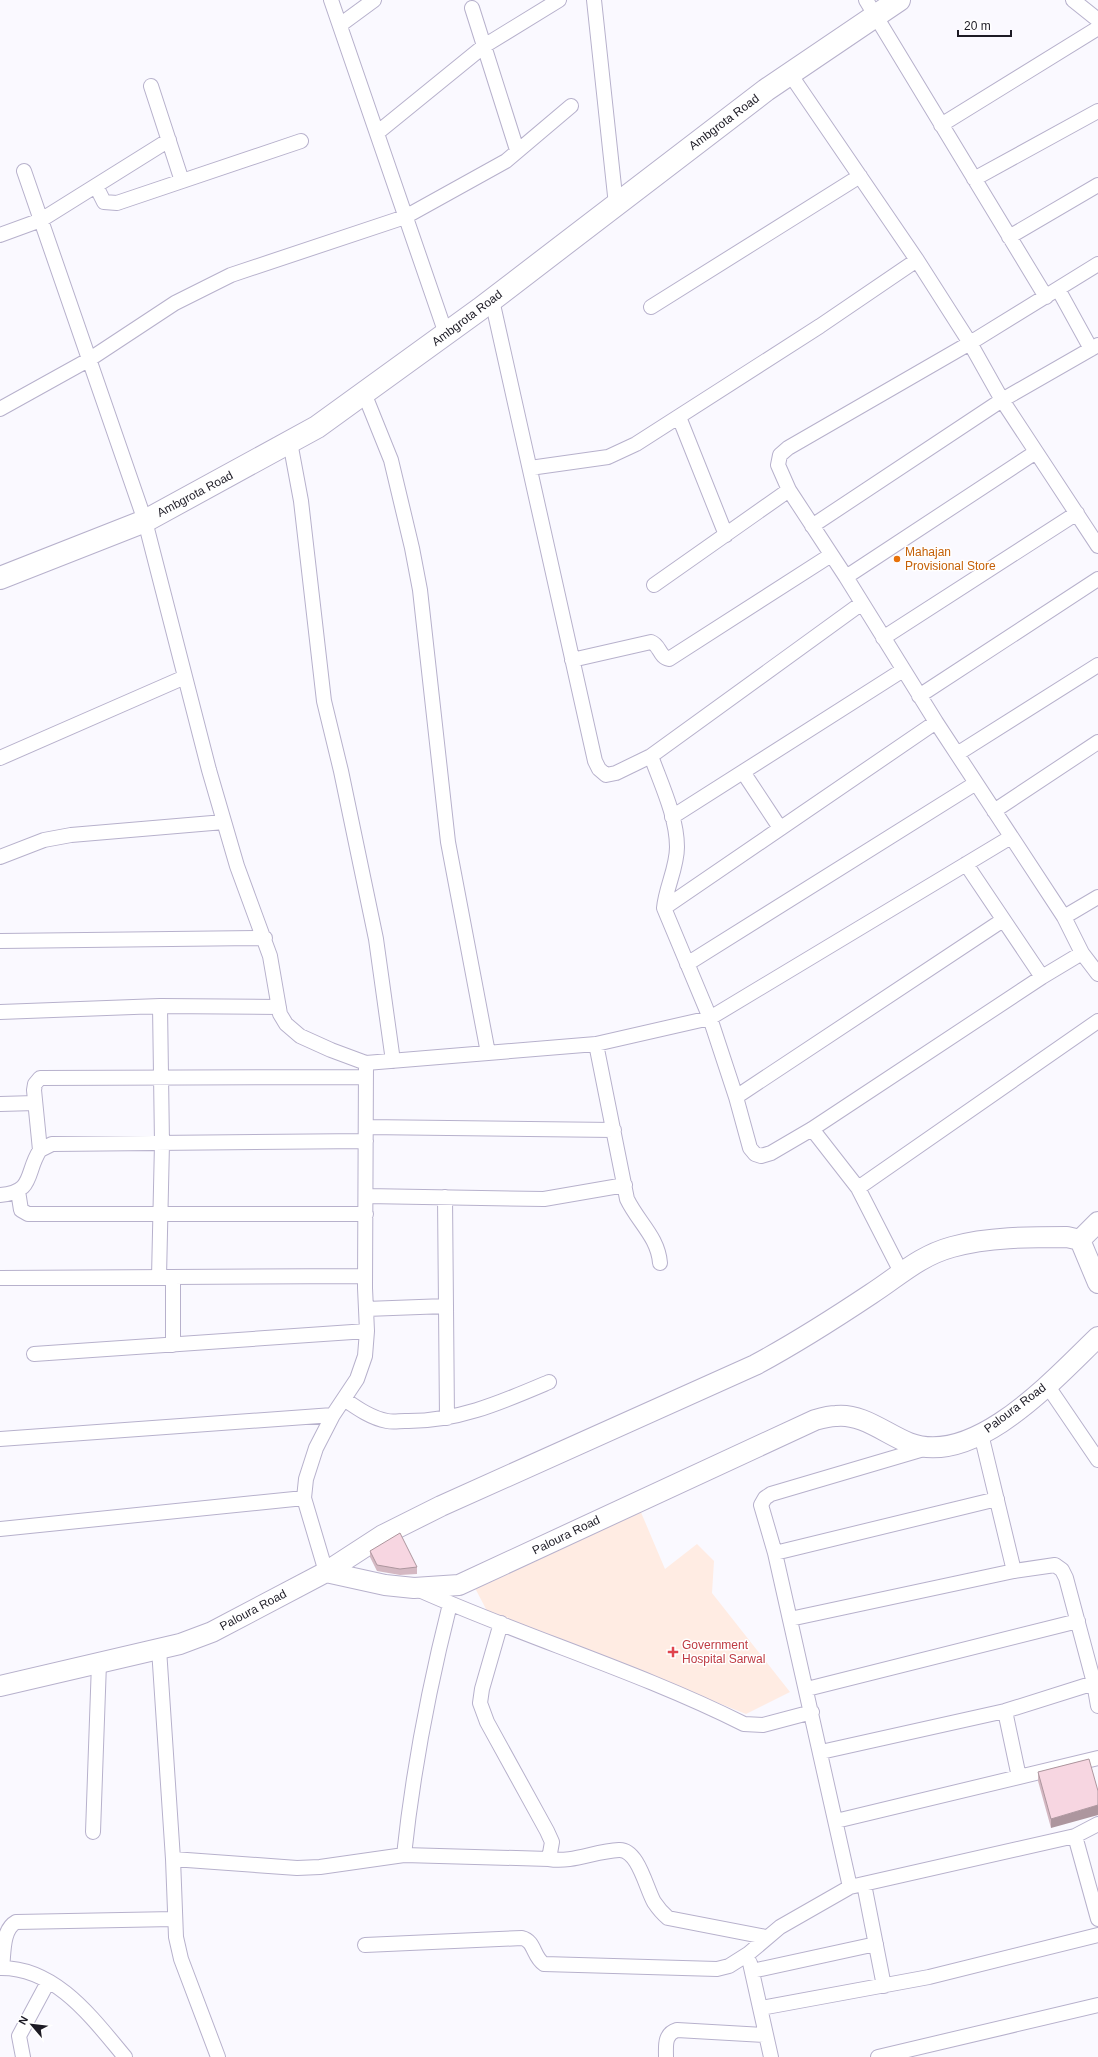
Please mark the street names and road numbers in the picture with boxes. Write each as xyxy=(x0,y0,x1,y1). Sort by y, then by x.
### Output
street label: Ambgrota Road xyxy=(686,91,762,153)
street label: Ambgrota Road xyxy=(429,287,505,349)
street label: Ambgrota Road xyxy=(155,468,235,520)
street label: Paloura Road xyxy=(981,1380,1049,1436)
street label: Paloura Road xyxy=(530,1513,602,1557)
street label: Paloura Road xyxy=(217,1587,289,1633)

